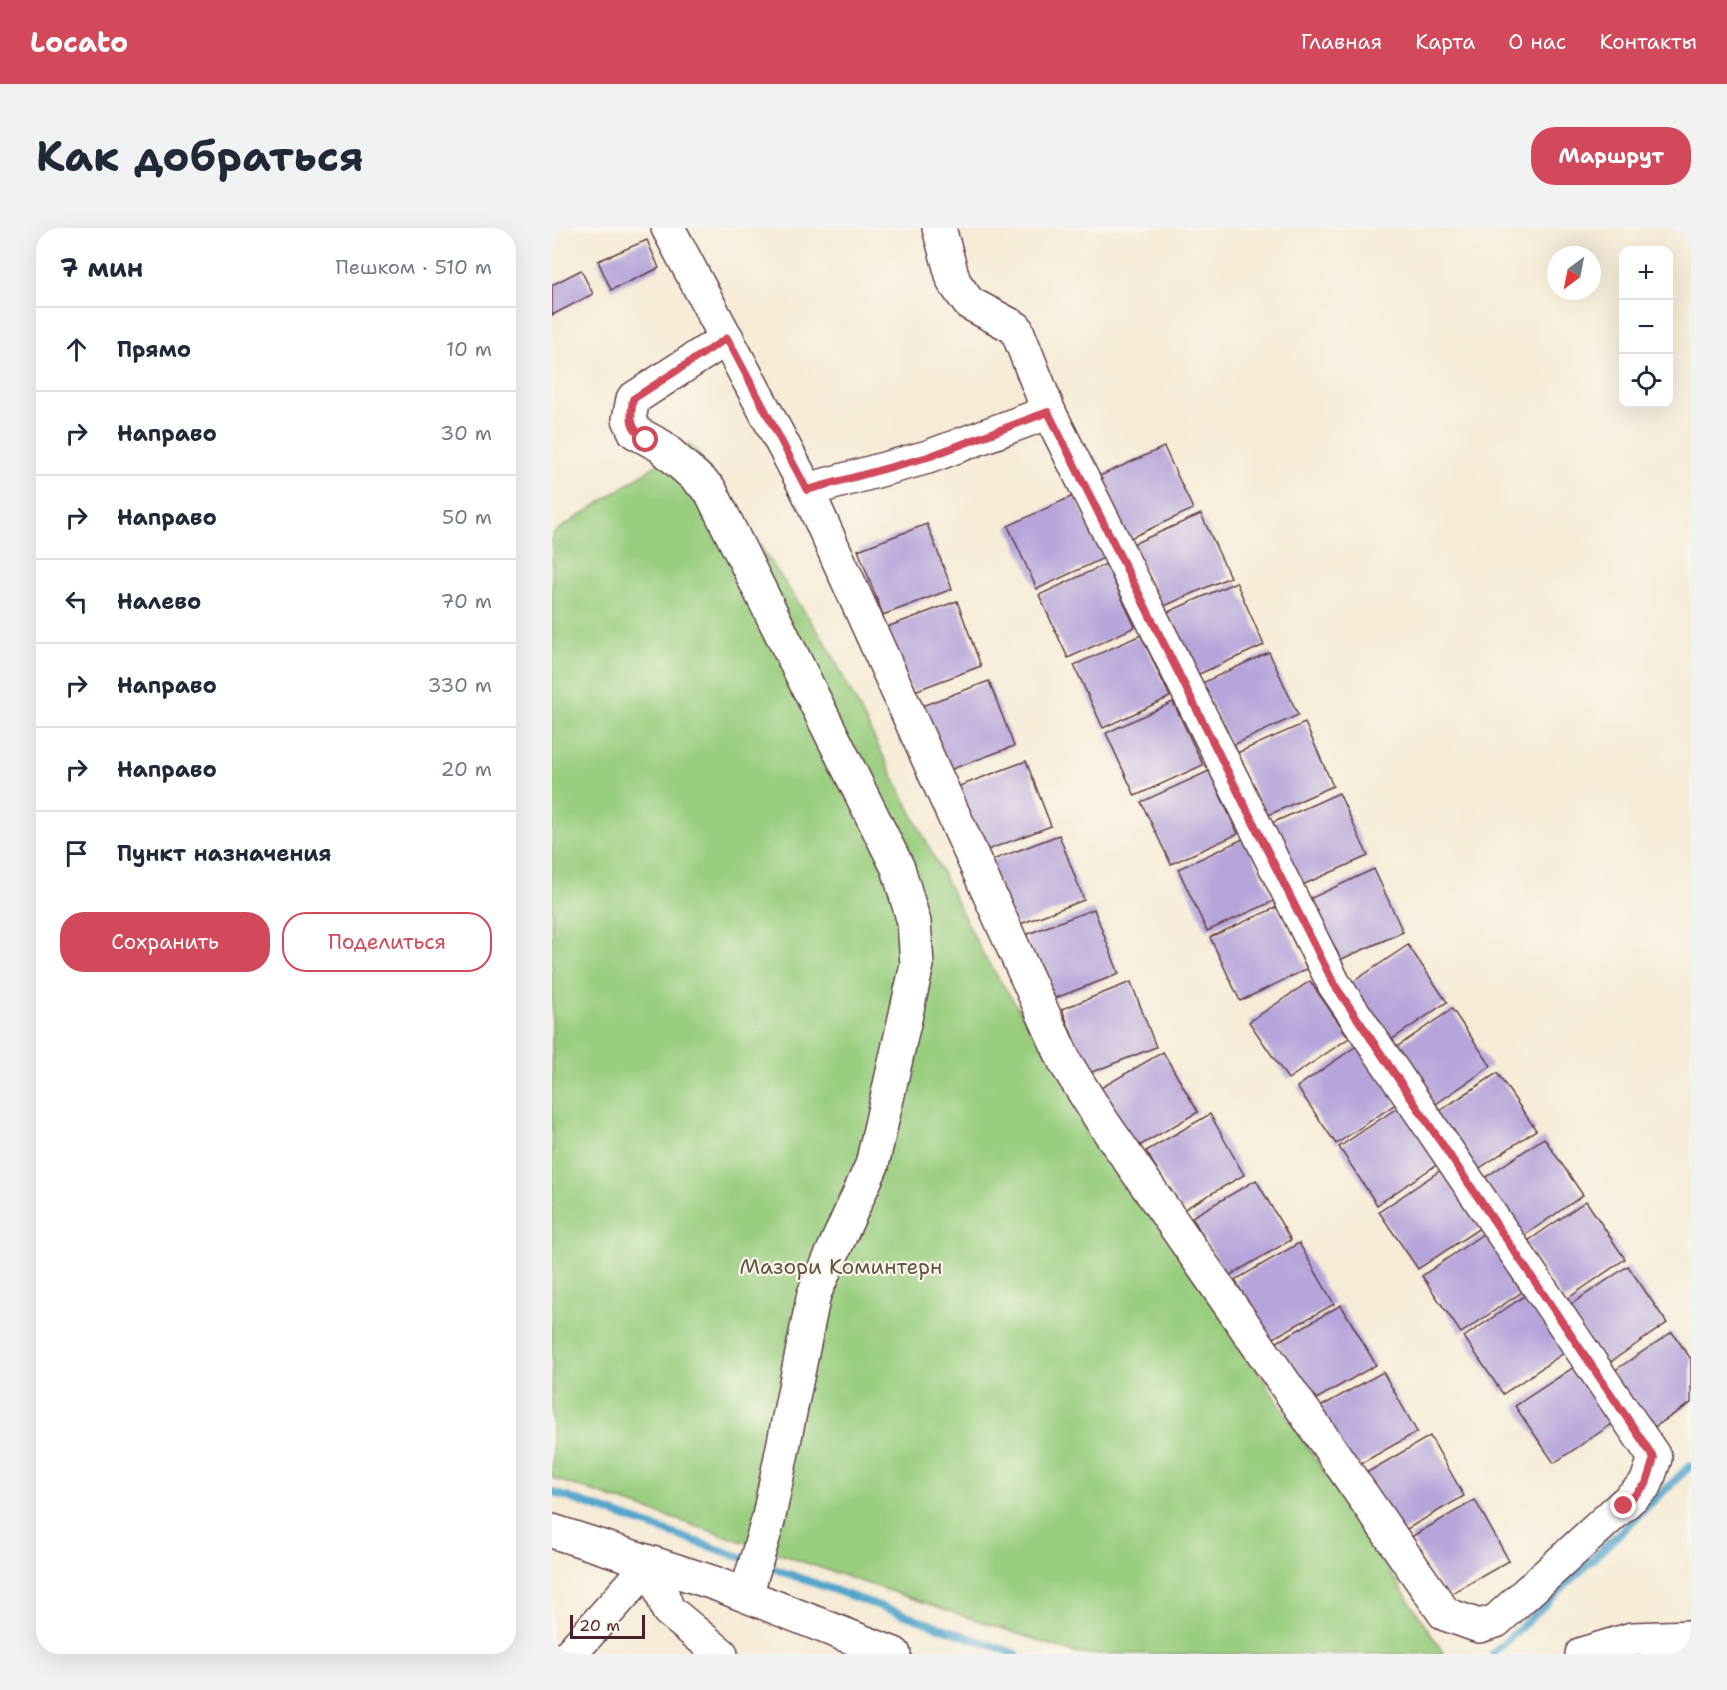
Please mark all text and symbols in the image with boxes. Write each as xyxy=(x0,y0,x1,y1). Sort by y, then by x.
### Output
text: Locato xyxy=(30,23,128,61)
text: Главная xyxy=(1301,28,1382,56)
text: Карта xyxy=(1415,28,1475,56)
text: О нас xyxy=(1508,28,1566,56)
text: Контакты xyxy=(1599,28,1697,56)
button: Маршрут xyxy=(1531,127,1691,185)
text: Как добраться xyxy=(36,128,364,184)
north arrow xyxy=(1547,246,1601,300)
map controls xyxy=(1619,246,1673,408)
button: + xyxy=(1619,246,1673,300)
text: 7 мин xyxy=(60,250,143,285)
text: Пешком · 510 m xyxy=(336,254,492,280)
button: − xyxy=(1619,300,1673,354)
icon: ahead xyxy=(60,333,93,366)
text: Прямо xyxy=(117,335,191,364)
text: 10 m xyxy=(446,336,492,362)
button: locate xyxy=(1619,354,1673,408)
icon: right xyxy=(60,417,93,450)
text: Направо xyxy=(117,419,217,448)
text: 30 m xyxy=(440,420,492,446)
route start xyxy=(632,426,658,452)
icon: right xyxy=(60,501,93,534)
text: Направо xyxy=(117,503,217,532)
text: 50 m xyxy=(442,504,492,530)
icon: left xyxy=(60,585,93,618)
text: Налево xyxy=(117,587,201,616)
text: 70 m xyxy=(440,588,492,614)
icon: right xyxy=(60,669,93,702)
text: Направо xyxy=(117,671,217,700)
text: 330 m xyxy=(428,672,492,698)
icon: right xyxy=(60,753,93,786)
text: Направо xyxy=(117,755,217,784)
text: 20 m xyxy=(441,756,492,782)
icon: arrive xyxy=(60,837,93,870)
text: Пункт назначения xyxy=(117,839,331,868)
button: Сохранить xyxy=(60,912,270,972)
button: Поделиться xyxy=(282,912,492,972)
park label: Мазори Коминтерн xyxy=(740,1253,942,1281)
route end xyxy=(1610,1492,1636,1518)
scale bar xyxy=(570,1612,645,1640)
text: 20 m xyxy=(579,1615,620,1636)

